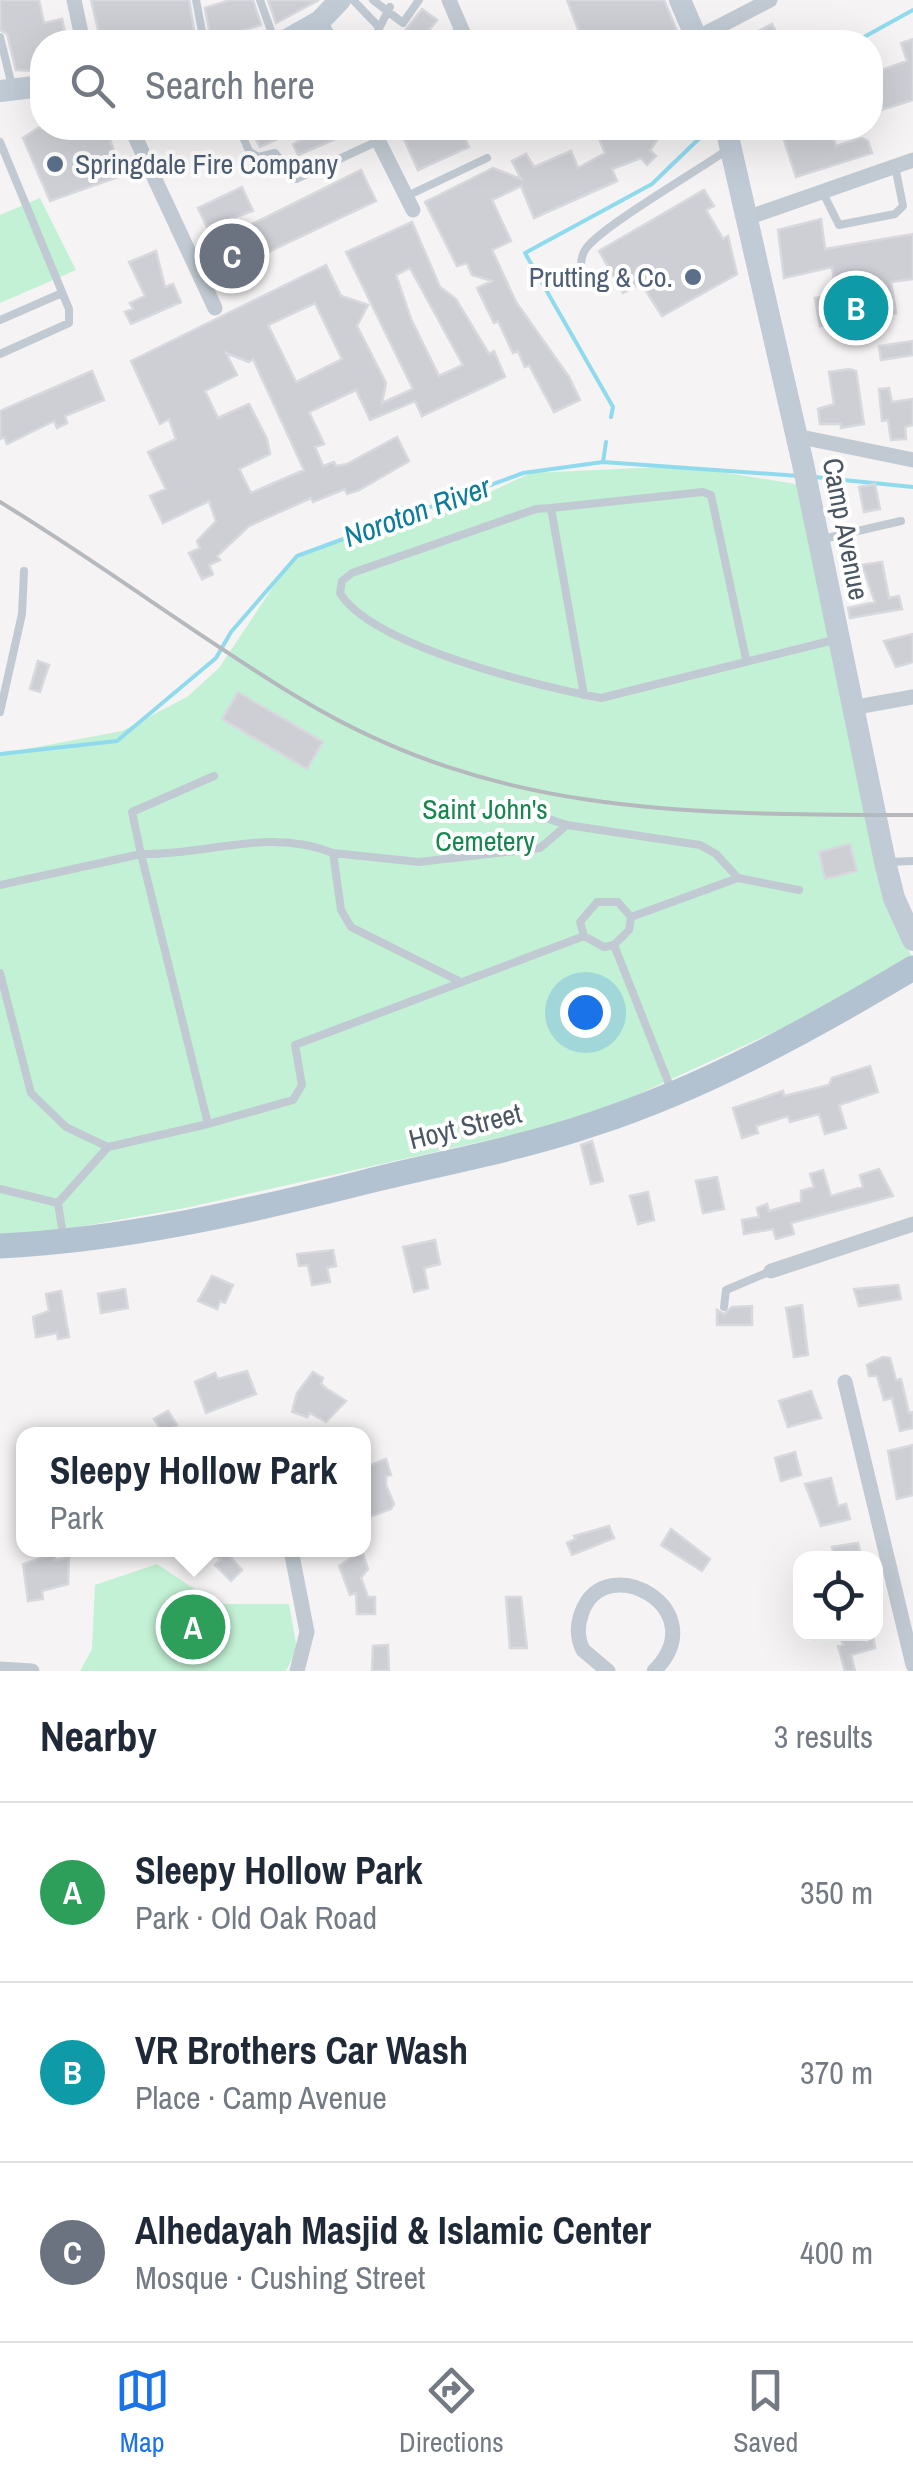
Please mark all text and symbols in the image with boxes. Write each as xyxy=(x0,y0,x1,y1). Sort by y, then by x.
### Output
search box xyxy=(30,30,883,140)
icon: search xyxy=(65,58,120,113)
text: Search here xyxy=(145,60,315,111)
place label: Springdale Fire Company xyxy=(75,145,338,183)
marker: Springdale Fire Company xyxy=(44,153,66,175)
pin: C xyxy=(200,218,264,294)
place label: Prutting & Co. xyxy=(529,258,673,296)
marker: Prutting & Co. xyxy=(682,266,704,288)
pin: B xyxy=(824,270,888,346)
street label: Camp Avenue xyxy=(814,455,878,603)
water label: Noroton River xyxy=(338,466,496,556)
park label: Saint John's Cemetery xyxy=(422,790,548,860)
your location xyxy=(560,987,611,1038)
street label: Hoyt Street xyxy=(405,1094,525,1158)
popup xyxy=(16,1427,371,1557)
text: Sleepy Hollow Park xyxy=(50,1445,337,1496)
text: Park xyxy=(50,1496,104,1539)
map controls xyxy=(793,1551,883,1641)
button: locate xyxy=(793,1551,883,1641)
pin: A xyxy=(160,1590,226,1664)
text: Nearby xyxy=(40,1708,157,1764)
text: 3 results xyxy=(774,1715,873,1758)
text: Sleepy Hollow Park xyxy=(135,1845,423,1896)
text: A xyxy=(63,1871,82,1914)
text: 350 m xyxy=(800,1871,873,1914)
text: Park · Old Oak Road xyxy=(135,1896,377,1939)
text: VR Brothers Car Wash xyxy=(135,2025,468,2076)
text: B xyxy=(63,2051,82,2094)
text: 370 m xyxy=(800,2051,873,2094)
text: Place · Camp Avenue xyxy=(135,2076,387,2119)
text: Alhedayah Masjid & Islamic Center xyxy=(135,2205,651,2256)
text: C xyxy=(63,2231,82,2274)
text: 400 m xyxy=(800,2231,873,2274)
text: Mosque · Cushing Street xyxy=(135,2256,425,2299)
tab: Map xyxy=(115,2363,170,2461)
tab: Directions xyxy=(399,2363,504,2461)
tab: Saved xyxy=(733,2363,798,2461)

